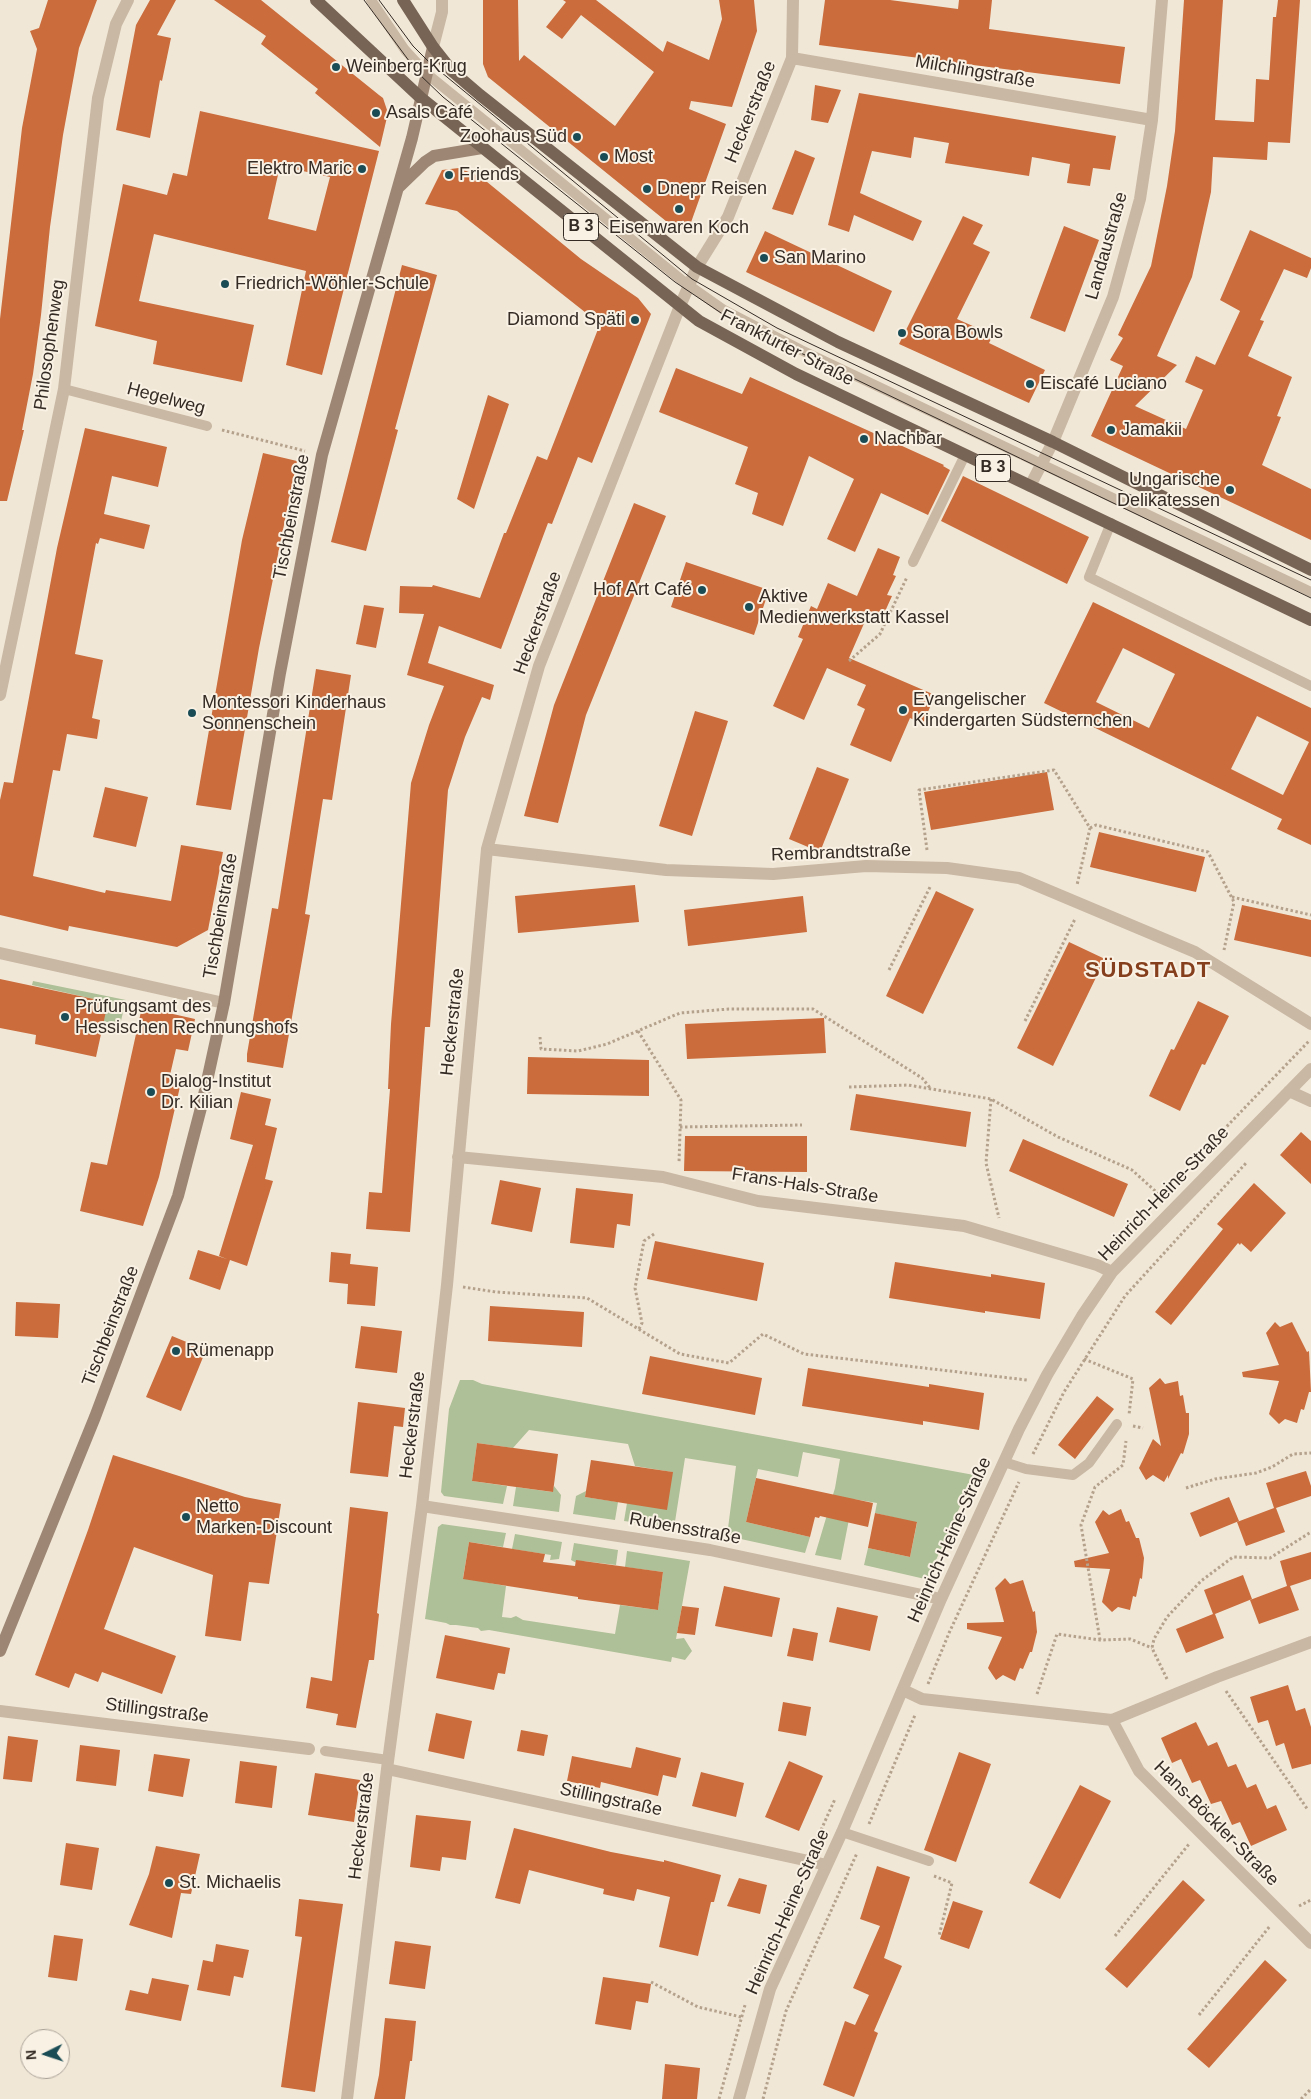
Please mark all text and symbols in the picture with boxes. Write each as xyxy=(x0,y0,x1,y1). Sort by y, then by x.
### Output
street label: Milchlingstraße xyxy=(914,51,1036,93)
place label: Weinberg-Krug xyxy=(346,56,467,78)
street label: Heckerstraße xyxy=(721,58,781,166)
marker: Weinberg-Krug xyxy=(330,61,342,73)
place label: Asals Café xyxy=(386,102,473,124)
marker: Asals Café xyxy=(370,107,382,119)
place label: Zoohaus Süd xyxy=(460,126,567,148)
marker: Zoohaus Süd xyxy=(571,131,583,143)
place label: Most xyxy=(614,146,653,168)
marker: Most xyxy=(598,151,610,163)
place label: Elektro Maric xyxy=(247,158,352,180)
marker: Elektro Maric xyxy=(356,163,368,175)
place label: Friends xyxy=(459,164,519,186)
marker: Friends xyxy=(443,169,455,181)
place label: Dnepr Reisen xyxy=(657,178,767,200)
marker: Dnepr Reisen xyxy=(641,183,653,195)
street label: Landaustraße xyxy=(1081,190,1133,302)
marker: Eisenwaren Koch xyxy=(673,203,685,215)
road number: B 3 xyxy=(564,213,598,240)
place label: Eisenwaren Koch xyxy=(609,217,749,239)
place label: San Marino xyxy=(774,247,866,269)
marker: San Marino xyxy=(758,252,770,264)
place label: Friedrich-Wöhler-Schule xyxy=(235,273,429,295)
street label: Philosophenweg xyxy=(30,278,70,412)
marker: Friedrich-Wöhler-Schule xyxy=(219,278,231,290)
street label: Frankfurter Straße xyxy=(717,305,857,391)
place label: Diamond Späti xyxy=(507,309,625,331)
marker: Diamond Späti xyxy=(629,314,641,326)
place label: Sora Bowls xyxy=(912,322,1003,344)
marker: Sora Bowls xyxy=(896,327,908,339)
place label: Eiscafé Luciano xyxy=(1040,373,1167,395)
street label: Hegelweg xyxy=(125,378,207,420)
marker: Eiscafé Luciano xyxy=(1024,378,1036,390)
place label: Jamakii xyxy=(1121,419,1182,441)
marker: Jamakii xyxy=(1105,424,1117,436)
place label: Nachbar xyxy=(874,428,942,450)
marker: Nachbar xyxy=(858,433,870,445)
street label: Tischbeinstraße xyxy=(269,452,315,582)
road number: B 3 xyxy=(976,454,1010,482)
place label: Ungarische Delikatessen xyxy=(1117,469,1220,512)
marker: Ungarische Delikatessen xyxy=(1224,484,1236,496)
street label: Heckerstraße xyxy=(509,569,567,677)
place label: Hof Art Café xyxy=(593,579,692,601)
marker: Hof Art Café xyxy=(696,584,708,596)
place label: Aktive Medienwerkstatt Kassel xyxy=(759,586,949,628)
marker: Aktive Medienwerkstatt Kassel xyxy=(743,601,755,613)
place label: Evangelischer Kindergarten Südsternchen xyxy=(913,689,1132,732)
place label: Montessori Kinderhaus Sonnenschein xyxy=(202,692,386,734)
marker: Evangelischer Kindergarten Südsternchen xyxy=(897,704,909,716)
marker: Montessori Kinderhaus Sonnenschein xyxy=(186,707,198,719)
street label: Rembrandtstraße xyxy=(771,840,911,866)
street label: Tischbeinstraße xyxy=(199,851,243,981)
district label: SÜDSTADT xyxy=(1084,958,1212,984)
street label: Heckerstraße xyxy=(437,967,469,1077)
place label: Prüfungsamt des Hessischen Rechnungshofs xyxy=(75,996,298,1038)
marker: Prüfungsamt des Hessischen Rechnungshofs xyxy=(59,1011,71,1023)
place label: Dialog-Institut Dr. Kilian xyxy=(161,1071,271,1114)
marker: Dialog-Institut Dr. Kilian xyxy=(145,1086,157,1098)
street label: Heinrich-Heine-Straße xyxy=(1094,1122,1234,1266)
street label: Frans-Hals-Straße xyxy=(730,1164,880,1208)
street label: Tischbeinstraße xyxy=(78,1263,144,1389)
place label: Rümenapp xyxy=(186,1340,274,1362)
marker: Rümenapp xyxy=(170,1345,182,1357)
street label: Heckerstraße xyxy=(396,1370,430,1480)
street label: Heinrich-Heine-Straße xyxy=(904,1454,996,1626)
place label: Netto Marken-Discount xyxy=(196,1496,332,1538)
street label: Rubensstraße xyxy=(627,1509,743,1549)
marker: Netto Marken-Discount xyxy=(180,1511,192,1523)
street label: Stillingstraße xyxy=(104,1694,210,1728)
street label: Hans-Böckler-Straße xyxy=(1149,1757,1283,1891)
street label: Heckerstraße xyxy=(345,1771,379,1881)
street label: Stillingstraße xyxy=(558,1779,664,1821)
street label: Heinrich-Heine-Straße xyxy=(742,1826,834,1998)
place label: St. Michaelis xyxy=(179,1872,281,1894)
marker: St. Michaelis xyxy=(163,1877,175,1889)
north arrow xyxy=(20,2029,70,2079)
text: N xyxy=(23,2049,39,2061)

